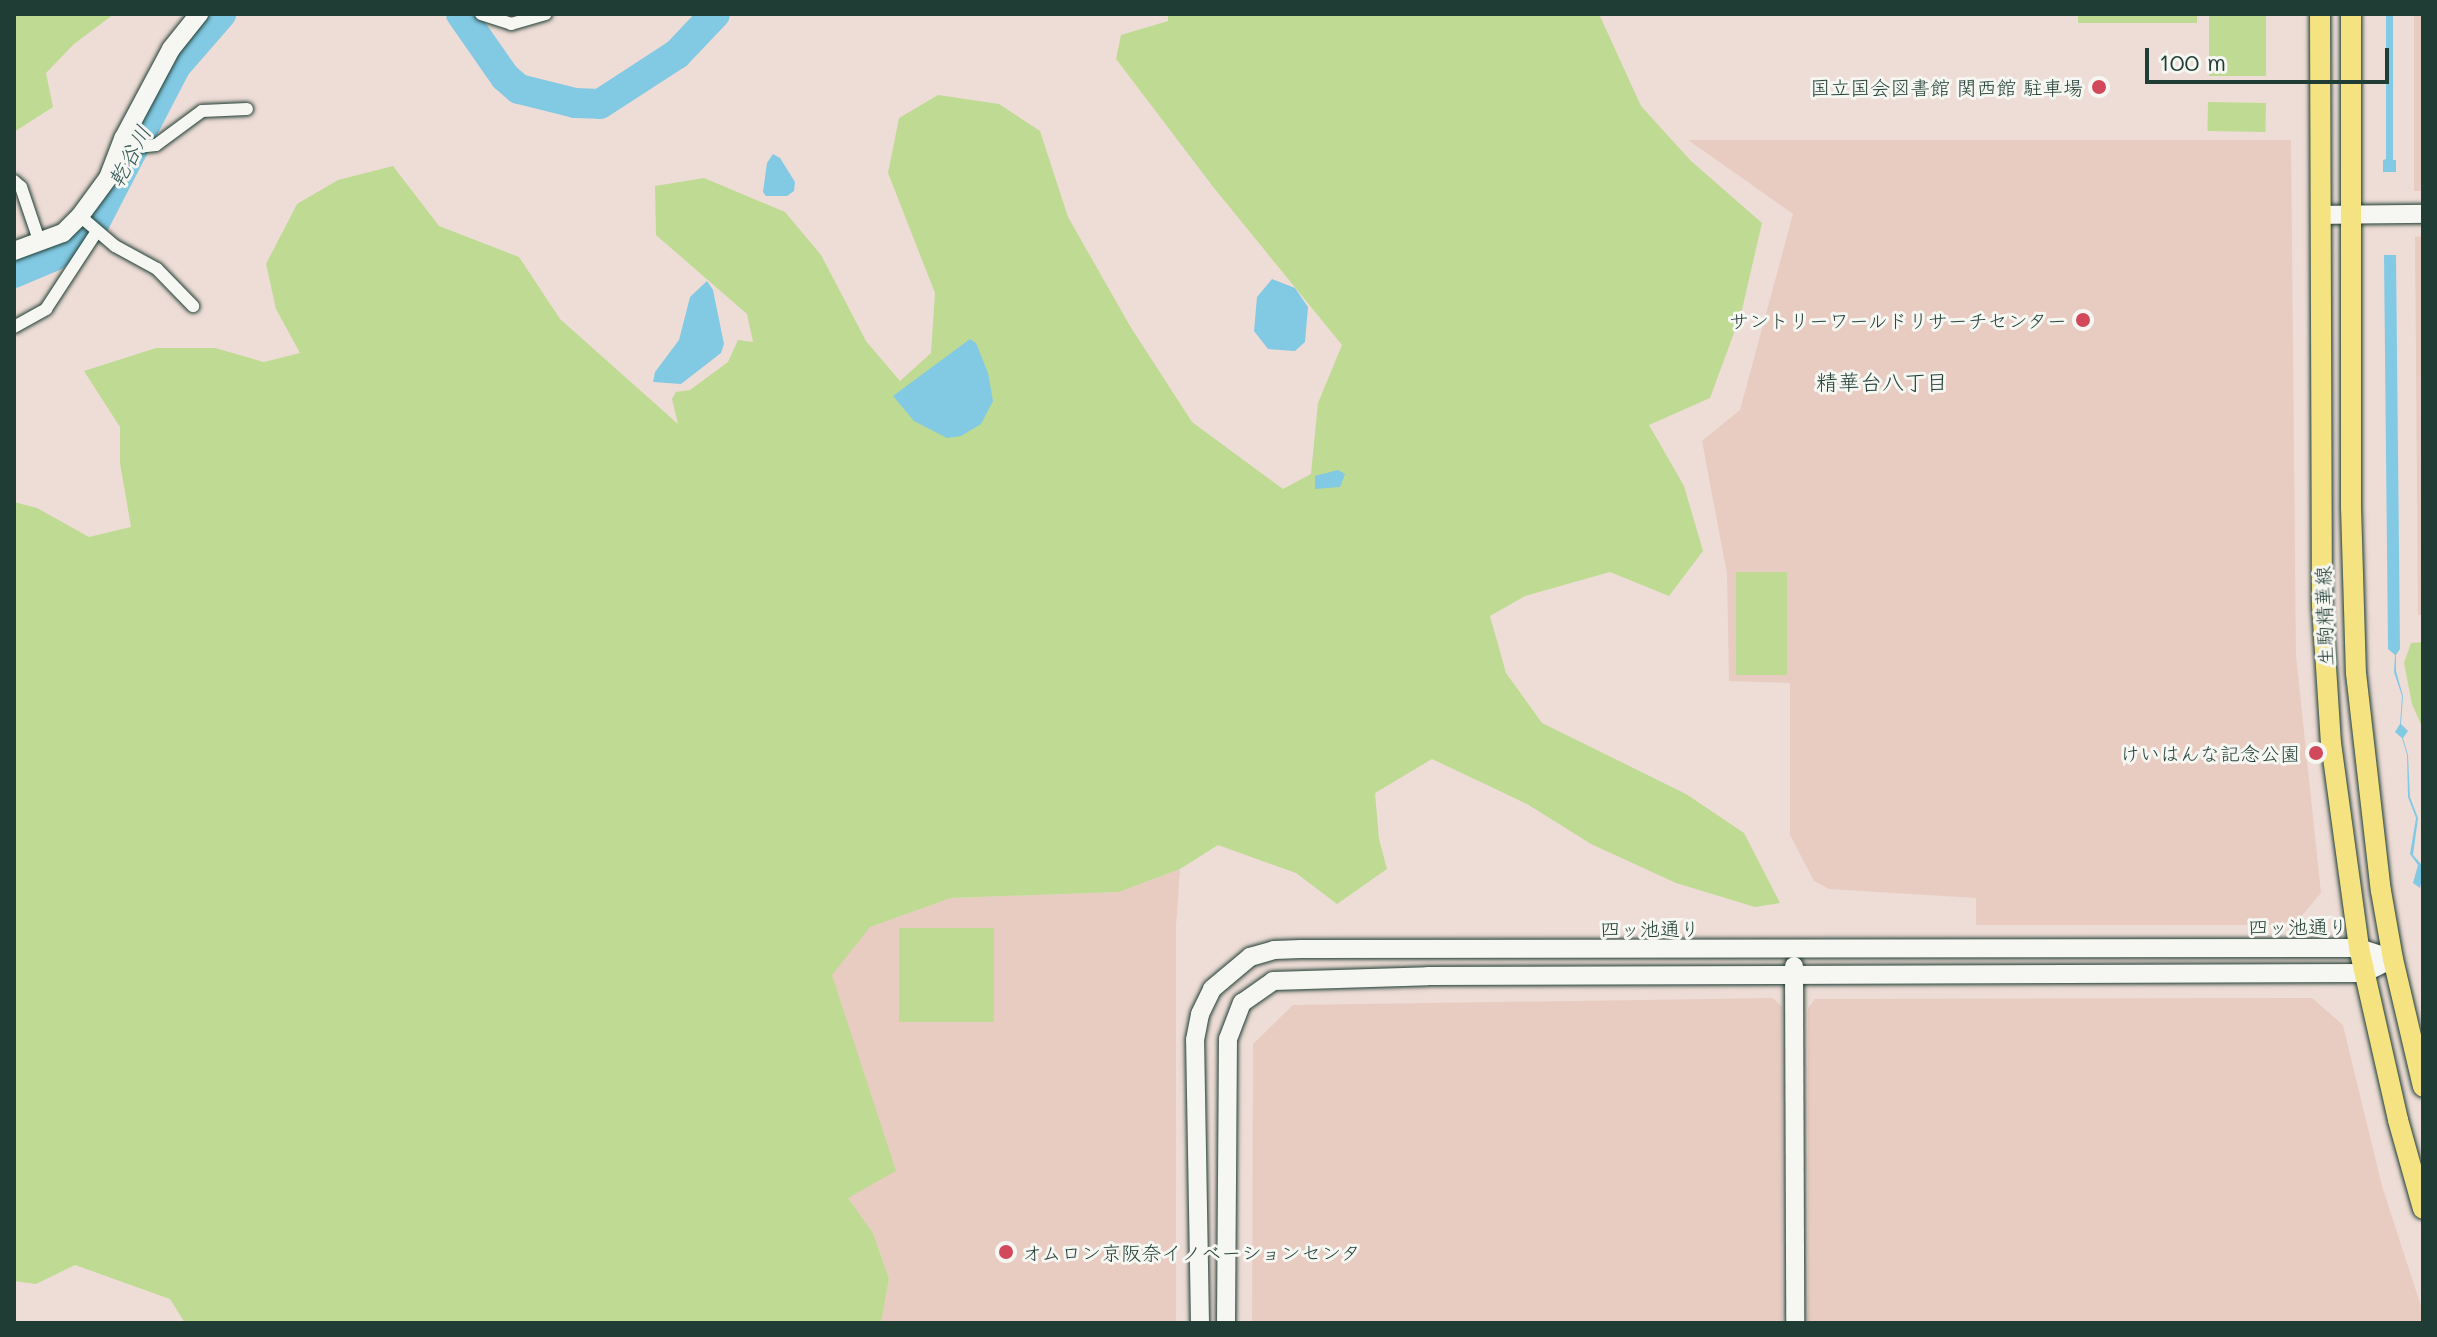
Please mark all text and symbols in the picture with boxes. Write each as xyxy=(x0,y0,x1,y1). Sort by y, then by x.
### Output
scale bar xyxy=(2149,32,2393,82)
text: 100 m xyxy=(2159,46,2226,77)
place label: 国立国会図書館 関西館 駐車場 xyxy=(1810,75,2083,99)
marker: 国立国会図書館 関西館 駐車場 xyxy=(2090,78,2108,96)
water label: 乾谷川 xyxy=(102,121,156,191)
place label: サントリーワールドリサーチセンター xyxy=(1727,308,2067,332)
marker: サントリーワールドリサーチセンター xyxy=(2074,311,2092,329)
district label: 精華台八丁目 xyxy=(1816,369,1948,395)
street label: 生駒精華線 xyxy=(2310,566,2338,666)
place label: けいはんな記念公園 xyxy=(2120,741,2300,765)
marker: けいはんな記念公園 xyxy=(2307,744,2325,762)
street label: 四ッ池通り xyxy=(2248,914,2348,938)
street label: 四ッ池通り xyxy=(1600,916,1700,940)
place label: オムロン京阪奈イノベーションセンタ xyxy=(1022,1240,1362,1264)
marker: オムロン京阪奈イノベーションセンタ xyxy=(997,1243,1015,1261)

